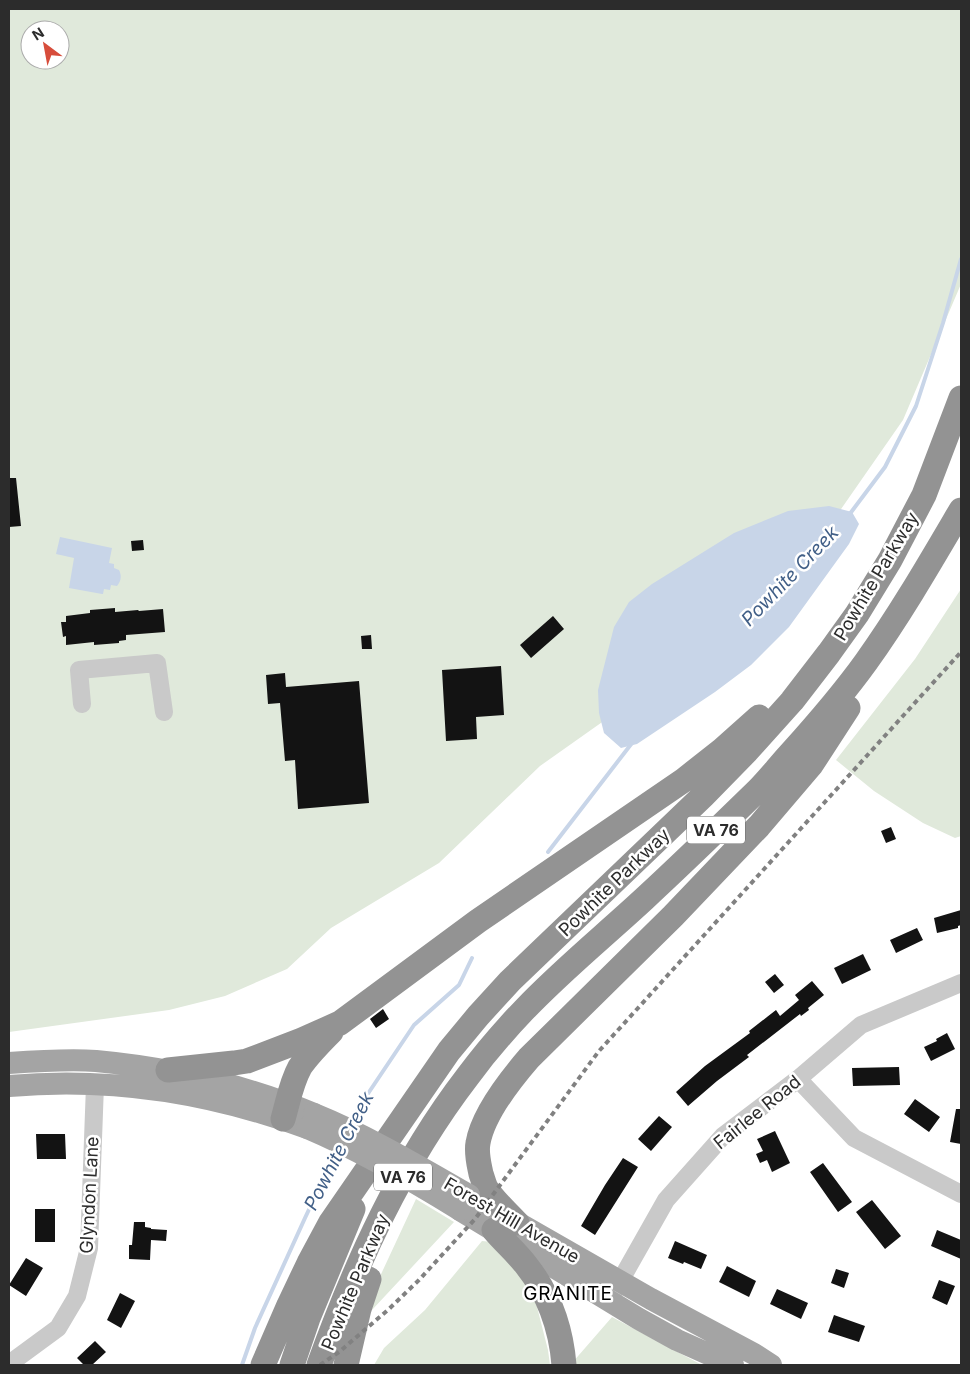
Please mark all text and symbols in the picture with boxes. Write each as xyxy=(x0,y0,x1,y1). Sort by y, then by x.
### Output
north arrow xyxy=(20,20,70,70)
text: N xyxy=(29,24,47,44)
street label: Powhite Parkway xyxy=(829,508,923,644)
water label: Powhite Creek xyxy=(737,521,844,631)
road number: VA 76 xyxy=(687,816,745,844)
street label: Powhite Parkway xyxy=(554,824,674,940)
street label: Fairlee Road xyxy=(709,1071,805,1153)
water label: Powhite Creek xyxy=(299,1087,379,1214)
street label: Glyndon Lane xyxy=(75,1136,103,1254)
road number: VA 76 xyxy=(374,1164,432,1190)
street label: Forest Hill Avenue xyxy=(441,1173,583,1267)
street label: Powhite Parkway xyxy=(317,1211,393,1353)
district label: GRANITE xyxy=(523,1282,613,1305)

